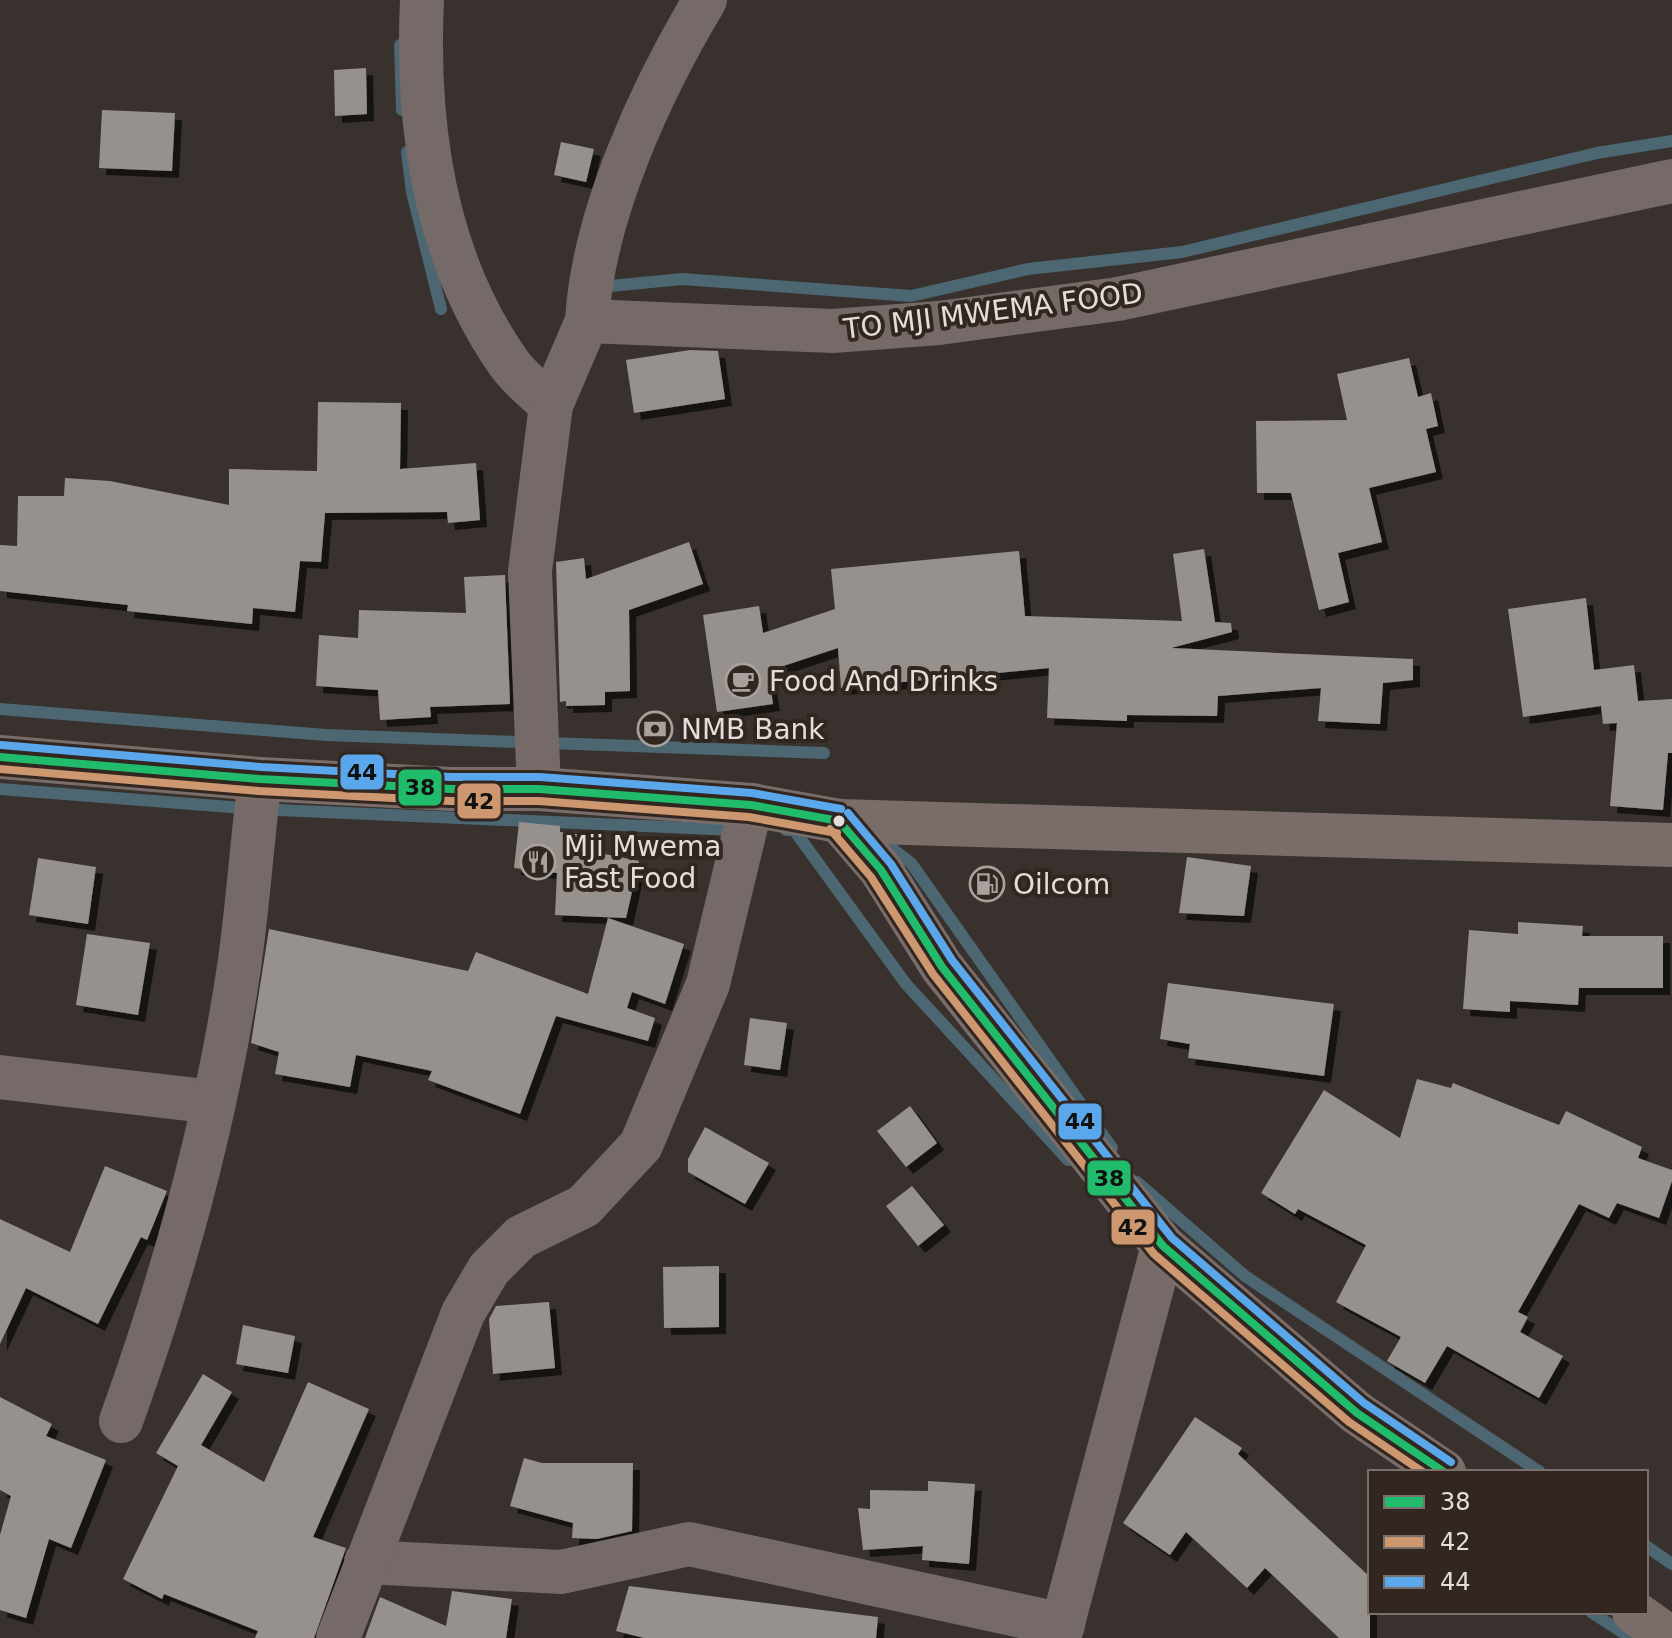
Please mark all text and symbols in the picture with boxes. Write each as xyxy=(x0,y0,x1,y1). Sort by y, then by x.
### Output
street label: TO MJI MWEMA FOOD xyxy=(841,276,1144,346)
cafe icon: Food And Drinks xyxy=(724,662,762,700)
place label: Food And Drinks xyxy=(769,665,998,698)
bank icon: NMB Bank xyxy=(636,710,674,748)
place label: NMB Bank xyxy=(681,713,825,746)
line badge: 44 xyxy=(339,753,385,791)
text: 44 xyxy=(347,760,377,785)
line badge: 38 xyxy=(397,768,443,807)
text: 38 xyxy=(405,775,435,800)
line badge: 42 xyxy=(456,782,502,820)
text: 42 xyxy=(464,789,494,814)
unlabelled marker xyxy=(831,813,847,829)
place label: Mji Mwema Fast Food xyxy=(564,830,721,895)
restaurant icon: Mji Mwema Fast Food xyxy=(519,843,557,881)
fuel station icon: Oilcom xyxy=(968,865,1006,903)
place label: Oilcom xyxy=(1013,868,1110,901)
line badge: 44 xyxy=(1057,1102,1103,1141)
text: 44 xyxy=(1065,1109,1095,1134)
line badge: 38 xyxy=(1086,1159,1132,1197)
text: 38 xyxy=(1094,1166,1124,1191)
line badge: 42 xyxy=(1110,1208,1156,1246)
text: 42 xyxy=(1118,1215,1148,1240)
legend xyxy=(1368,1470,1648,1614)
text: 38 xyxy=(1440,1488,1471,1516)
text: 42 xyxy=(1440,1528,1471,1556)
text: 44 xyxy=(1440,1568,1471,1596)

